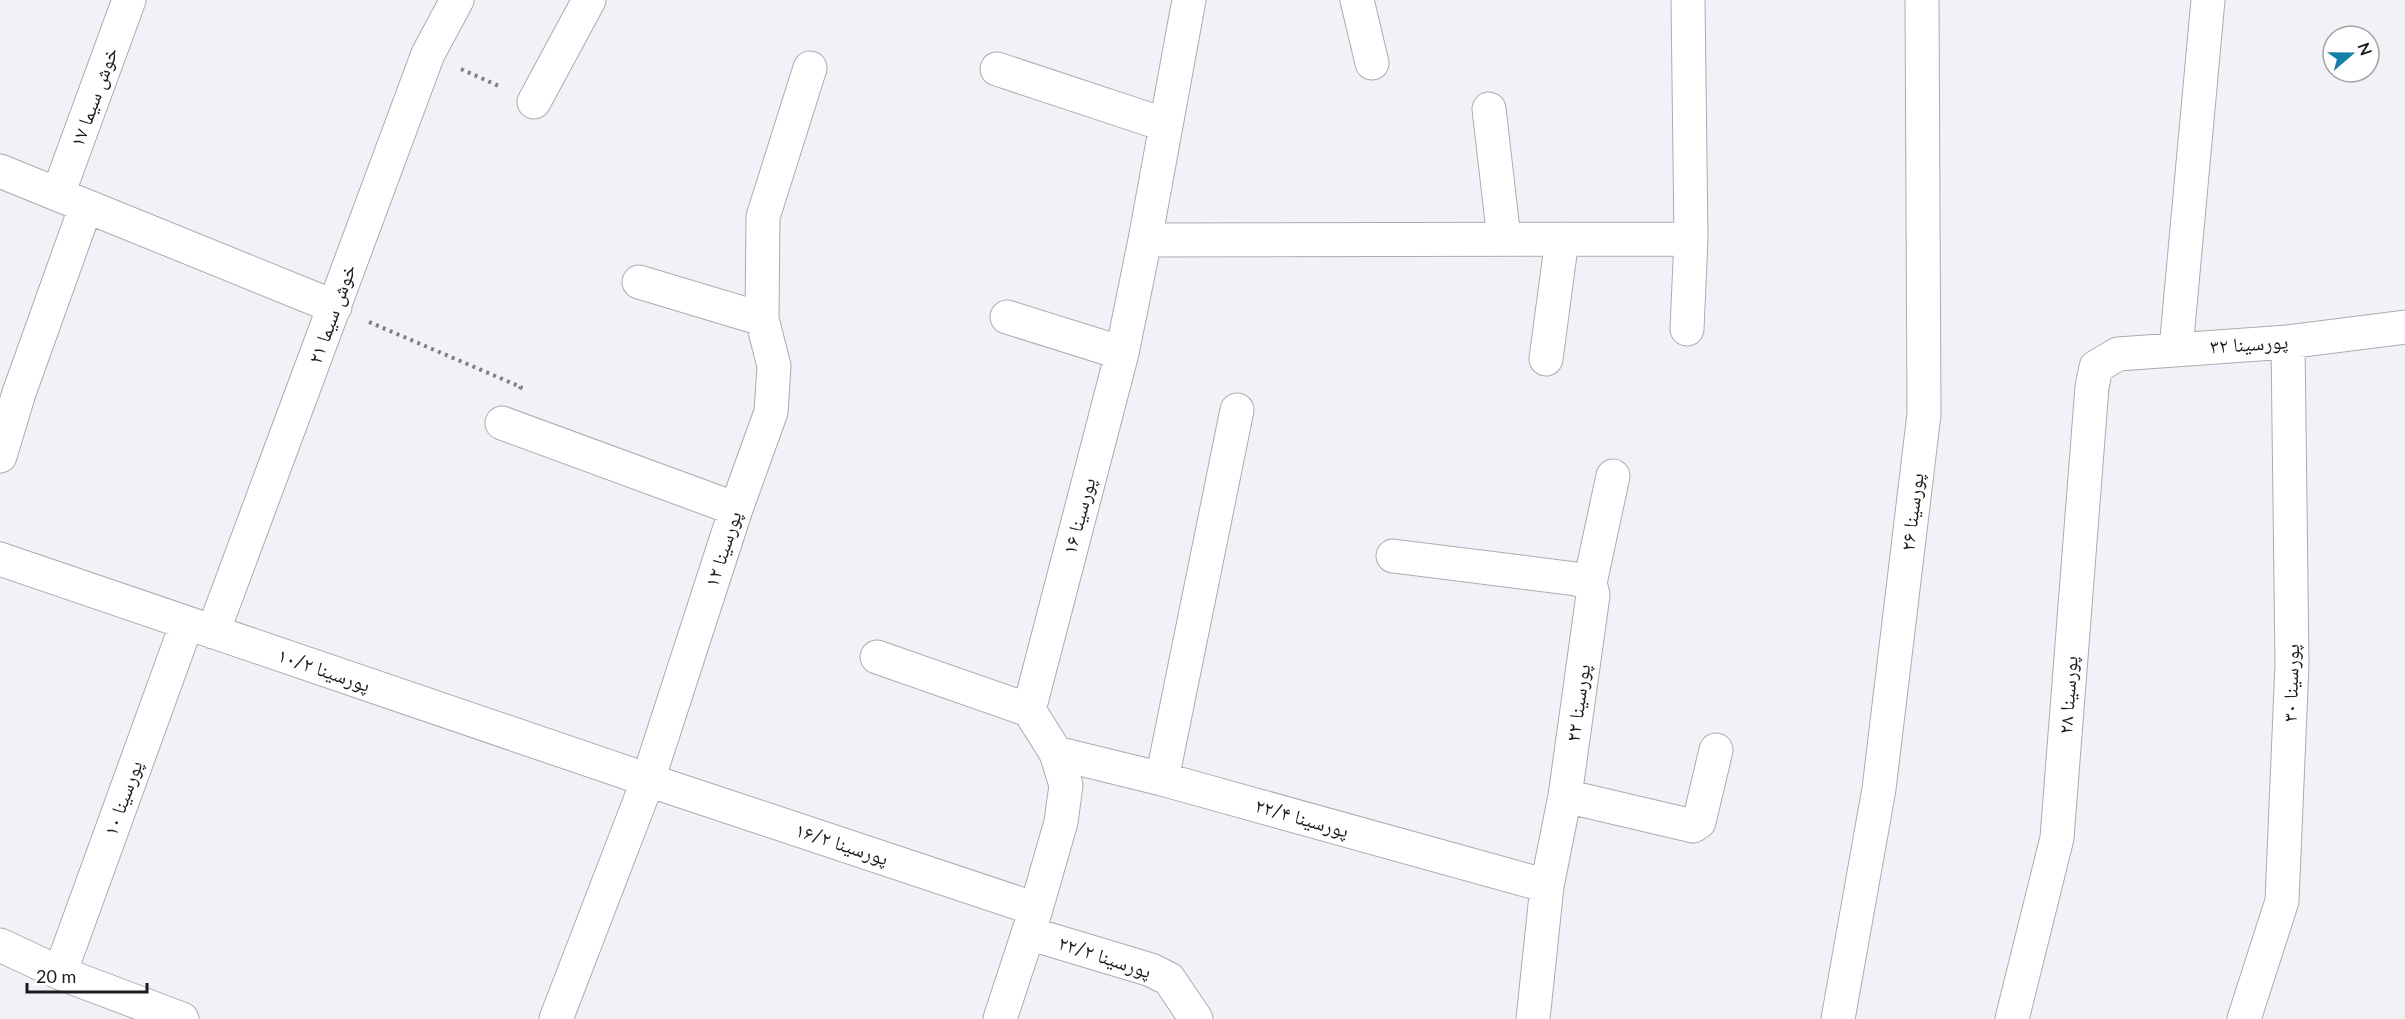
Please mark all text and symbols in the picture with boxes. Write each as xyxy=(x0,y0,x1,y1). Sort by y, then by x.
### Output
north arrow xyxy=(2321,24,2381,84)
text: N xyxy=(2355,40,2377,58)
street label: خوش سیما ۱۷ xyxy=(64,43,123,150)
street label: خوش سیما ۲۱ xyxy=(302,260,361,367)
street label: پورسینا ۳۲ xyxy=(2209,328,2289,359)
street label: پورسینا ۲۶ xyxy=(1894,471,1929,552)
street label: پورسینا ۱۶ xyxy=(1056,475,1101,557)
street label: پورسینا ۱۲ xyxy=(699,508,747,590)
street label: پورسینا ۱۰/۲ xyxy=(275,642,374,697)
street label: پورسینا ۳۰ xyxy=(2277,643,2305,723)
street label: پورسینا ۲۸ xyxy=(2052,655,2083,735)
street label: پورسینا ۲۲ xyxy=(1560,662,1596,743)
street label: پورسینا ۱۰ xyxy=(97,757,148,839)
street label: پورسینا ۲۲/۴ xyxy=(1252,792,1352,843)
street label: پورسینا ۱۶/۲ xyxy=(792,817,892,870)
street label: پورسینا ۲۲/۲ xyxy=(1055,930,1155,983)
scale bar xyxy=(27,956,147,994)
text: 20 m xyxy=(36,965,76,987)

